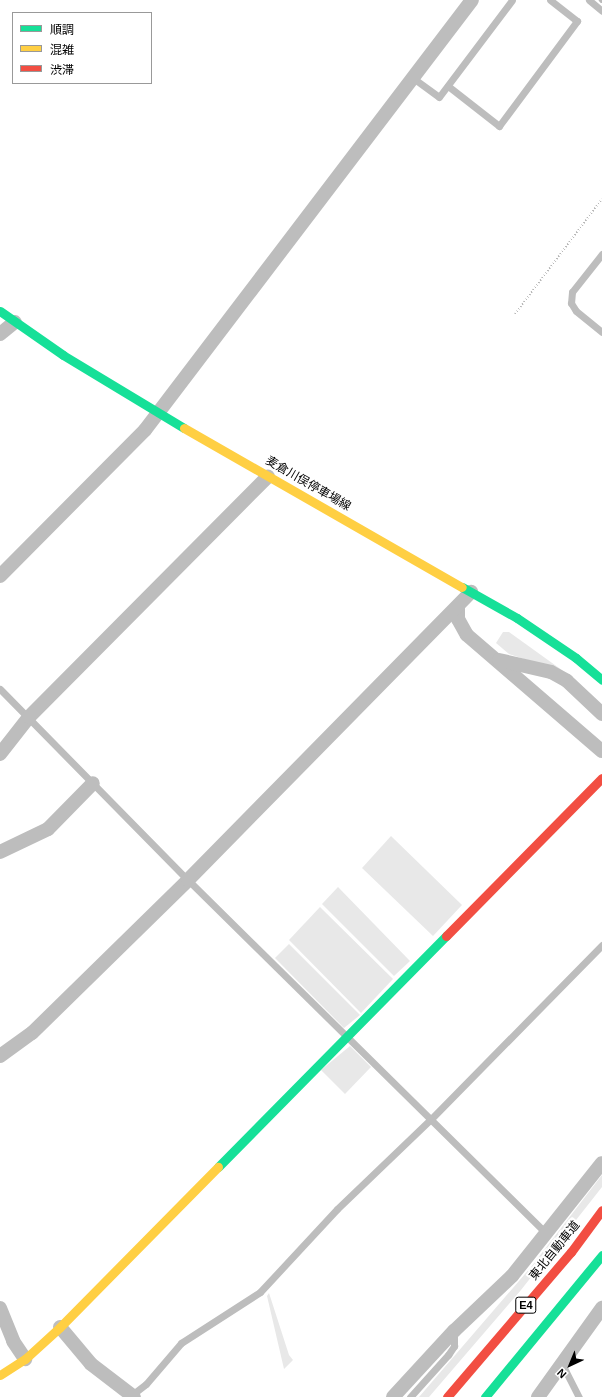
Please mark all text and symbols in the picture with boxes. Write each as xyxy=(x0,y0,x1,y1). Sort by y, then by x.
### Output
legend xyxy=(12,12,152,84)
text: 順調 xyxy=(50,23,74,37)
text: 混雑 xyxy=(50,43,74,57)
text: 渋滞 xyxy=(50,63,74,77)
street label: 麦倉川俣停車場線 xyxy=(263,454,353,514)
street label: 東北自動車道 xyxy=(527,1218,583,1284)
road number: E4 xyxy=(515,1296,537,1314)
north arrow xyxy=(550,1345,590,1385)
text: N xyxy=(555,1367,569,1381)

